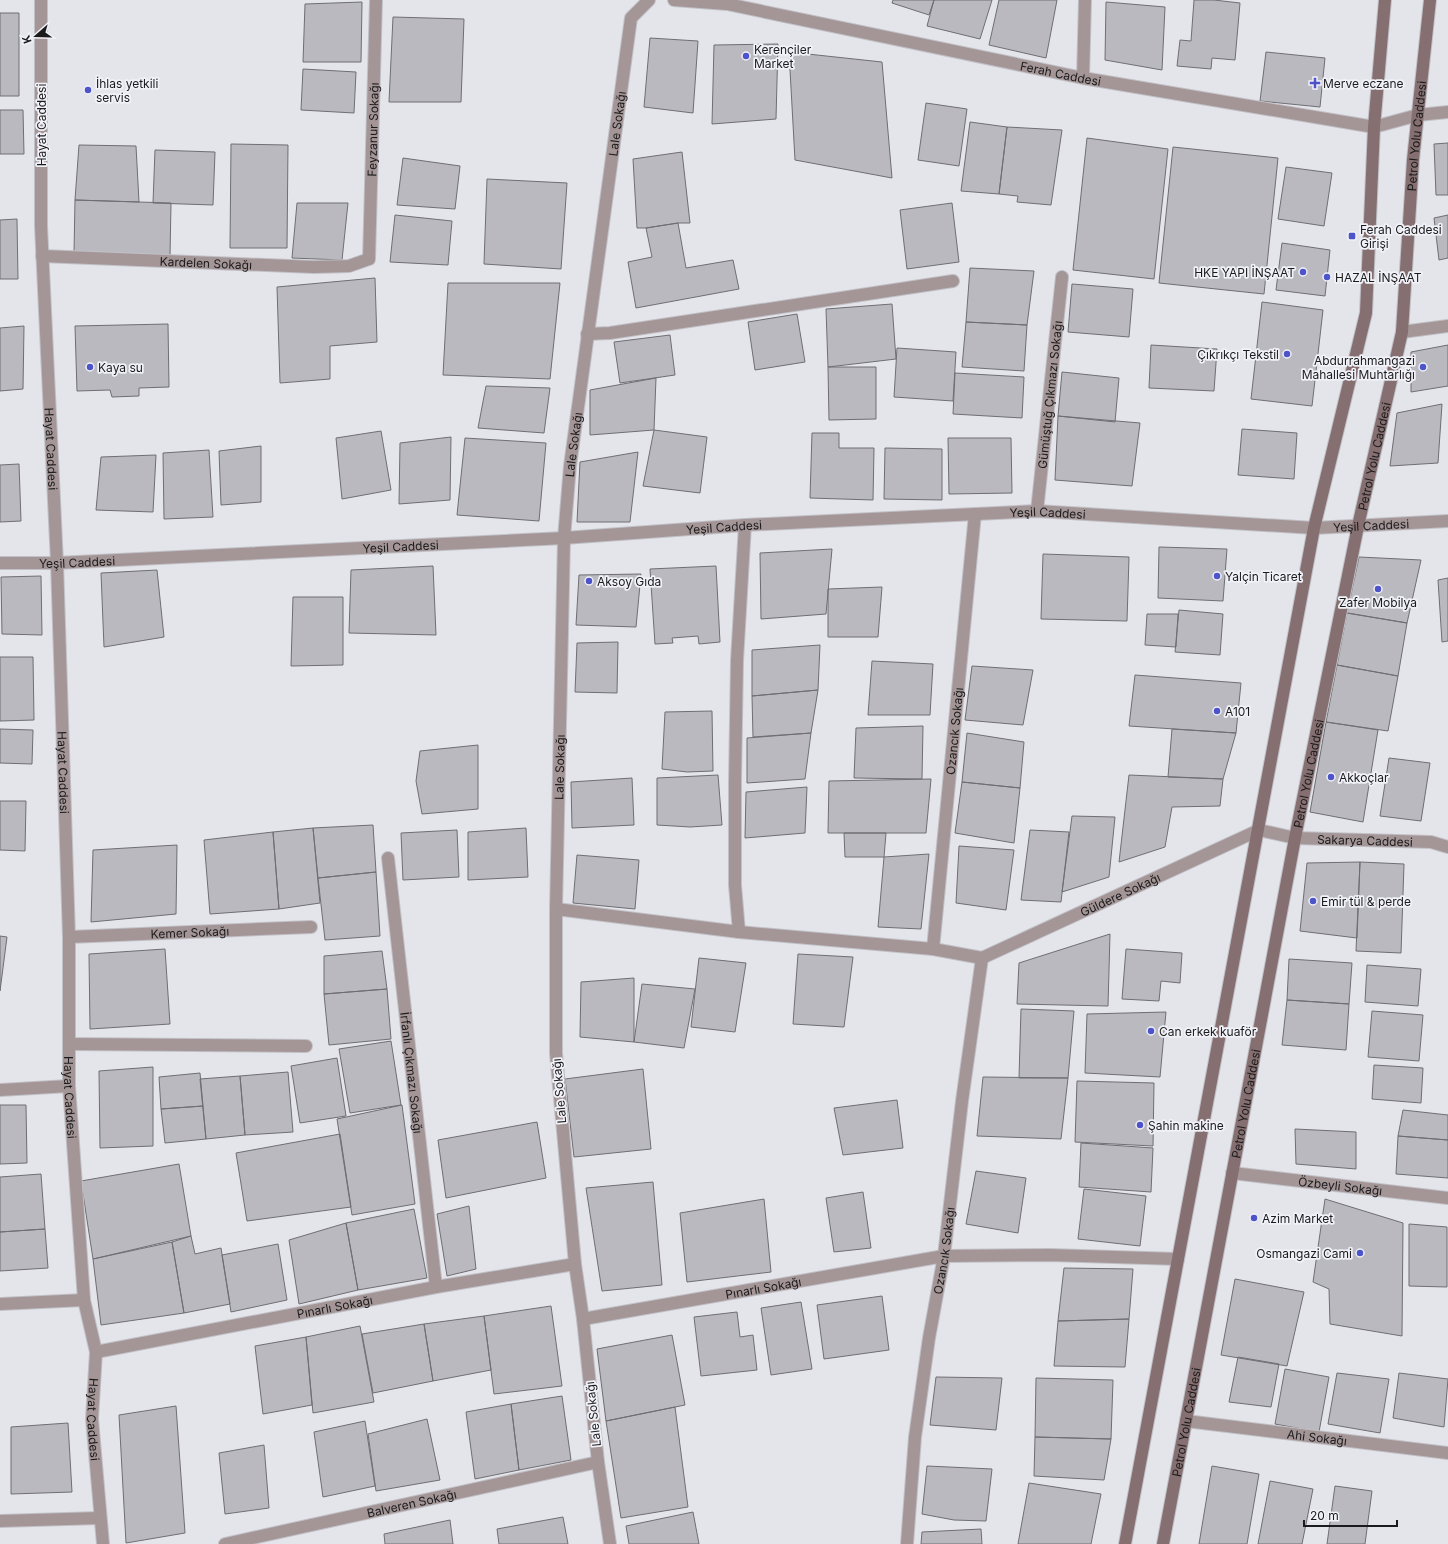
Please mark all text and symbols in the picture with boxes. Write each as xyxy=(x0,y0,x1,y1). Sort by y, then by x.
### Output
north arrow xyxy=(16,16,56,56)
text: K xyxy=(19,33,35,46)
place label: Kerençiler Market xyxy=(754,42,812,71)
marker: Kerençiler Market xyxy=(741,51,751,61)
street label: Ferah Caddesi xyxy=(1019,58,1102,88)
place label: İhlas yetkili servis xyxy=(96,76,159,105)
place label: Merve eczane xyxy=(1323,76,1404,91)
marker: Merve eczane xyxy=(1310,78,1320,88)
street label: Petrol Yolu Caddesi xyxy=(1404,80,1429,192)
street label: Feyzanur Sokağı xyxy=(364,82,381,177)
street label: Hayat Caddesi xyxy=(34,84,49,166)
marker: İhlas yetkili servis xyxy=(83,85,93,95)
street label: Lale Sokağı xyxy=(605,90,628,157)
place label: Ferah Caddesi Girişi xyxy=(1360,222,1442,251)
marker: Ferah Caddesi Girişi xyxy=(1347,231,1357,241)
street label: Kardelen Sokağı xyxy=(159,253,252,272)
place label: HKE YAPI İNŞAAT xyxy=(1194,265,1295,280)
marker: HKE YAPI İNŞAAT xyxy=(1298,267,1308,277)
place label: HAZAL İNŞAAT xyxy=(1335,270,1422,285)
marker: HAZAL İNŞAAT xyxy=(1322,272,1332,282)
street label: Gümüştuğ Çıkmazı Sokağı xyxy=(1034,320,1065,469)
place label: Çıkrıkçı Tekstil xyxy=(1197,347,1279,362)
marker: Çıkrıkçı Tekstil xyxy=(1282,349,1292,359)
place label: Abdurrahmangazi Mahallesi Muhtarlığı xyxy=(1302,353,1415,382)
place label: Kaya su xyxy=(98,360,143,375)
marker: Kaya su xyxy=(85,362,95,372)
marker: Abdurrahmangazi Mahallesi Muhtarlığı xyxy=(1418,362,1428,372)
street label: Petrol Yolu Caddesi xyxy=(1354,401,1393,512)
street label: Hayat Caddesi xyxy=(42,407,61,491)
street label: Lale Sokağı xyxy=(562,411,585,478)
street label: Yeşil Caddesi xyxy=(1009,503,1086,521)
street label: Yeşil Caddesi xyxy=(1333,516,1410,535)
street label: Yeşil Caddesi xyxy=(685,517,762,537)
street label: Yeşil Caddesi xyxy=(362,537,439,555)
street label: Yeşil Caddesi xyxy=(39,553,116,571)
place label: Yalçin Ticaret xyxy=(1225,569,1302,584)
marker: Yalçin Ticaret xyxy=(1212,571,1222,581)
place label: Aksoy Gıda xyxy=(597,574,661,589)
marker: Aksoy Gıda xyxy=(584,576,594,586)
marker: Zafer Mobilya xyxy=(1373,584,1383,594)
place label: Zafer Mobilya xyxy=(1339,595,1417,610)
street label: Ozancık Sokağı xyxy=(942,687,966,775)
place label: A101 xyxy=(1225,704,1250,719)
marker: A101 xyxy=(1212,706,1222,716)
street label: Petrol Yolu Caddesi xyxy=(1290,718,1326,829)
street label: Hayat Caddesi xyxy=(55,731,73,814)
street label: Lale Sokağı xyxy=(551,734,567,800)
place label: Akkoçlar xyxy=(1339,770,1389,785)
marker: Akkoçlar xyxy=(1326,772,1336,782)
street label: Sakarya Caddesi xyxy=(1317,831,1413,849)
street label: Güldere Sokağı xyxy=(1078,869,1162,919)
place label: Emir tül & perde xyxy=(1321,894,1411,909)
marker: Emir tül & perde xyxy=(1308,896,1318,906)
street label: Kemer Sokağı xyxy=(150,923,229,941)
street label: İrfanlı Çıkmazı Sokağı xyxy=(398,1011,426,1134)
place label: Can erkek kuaför xyxy=(1159,1024,1257,1039)
marker: Can erkek kuaför xyxy=(1146,1026,1156,1036)
street label: Petrol Yolu Caddesi xyxy=(1228,1048,1263,1159)
street label: Hayat Caddesi xyxy=(61,1056,80,1139)
street label: Lale Sokağı xyxy=(549,1058,569,1124)
place label: Şahin makine xyxy=(1148,1118,1224,1133)
marker: Şahin makine xyxy=(1135,1120,1145,1130)
street label: Özbeyli Sokağı xyxy=(1297,1173,1383,1198)
street label: Ozancık Sokağı xyxy=(930,1206,957,1295)
place label: Azim Market xyxy=(1262,1211,1333,1226)
marker: Azim Market xyxy=(1249,1213,1259,1223)
place label: Osmangazi Cami xyxy=(1256,1246,1352,1261)
marker: Osmangazi Cami xyxy=(1355,1248,1365,1258)
street label: Pınarlı Sokağı xyxy=(724,1274,802,1302)
street label: Pınarlı Sokağı xyxy=(296,1292,374,1321)
street label: Petrol Yolu Caddesi xyxy=(1168,1366,1203,1478)
street label: Hayat Caddesi xyxy=(84,1378,103,1461)
street label: Lale Sokağı xyxy=(582,1381,604,1447)
street label: Ahi Sokağı xyxy=(1286,1426,1348,1448)
street label: Balveren Sokağı xyxy=(365,1486,458,1520)
scale bar xyxy=(1304,1502,1397,1528)
text: 20 m xyxy=(1310,1508,1339,1523)

